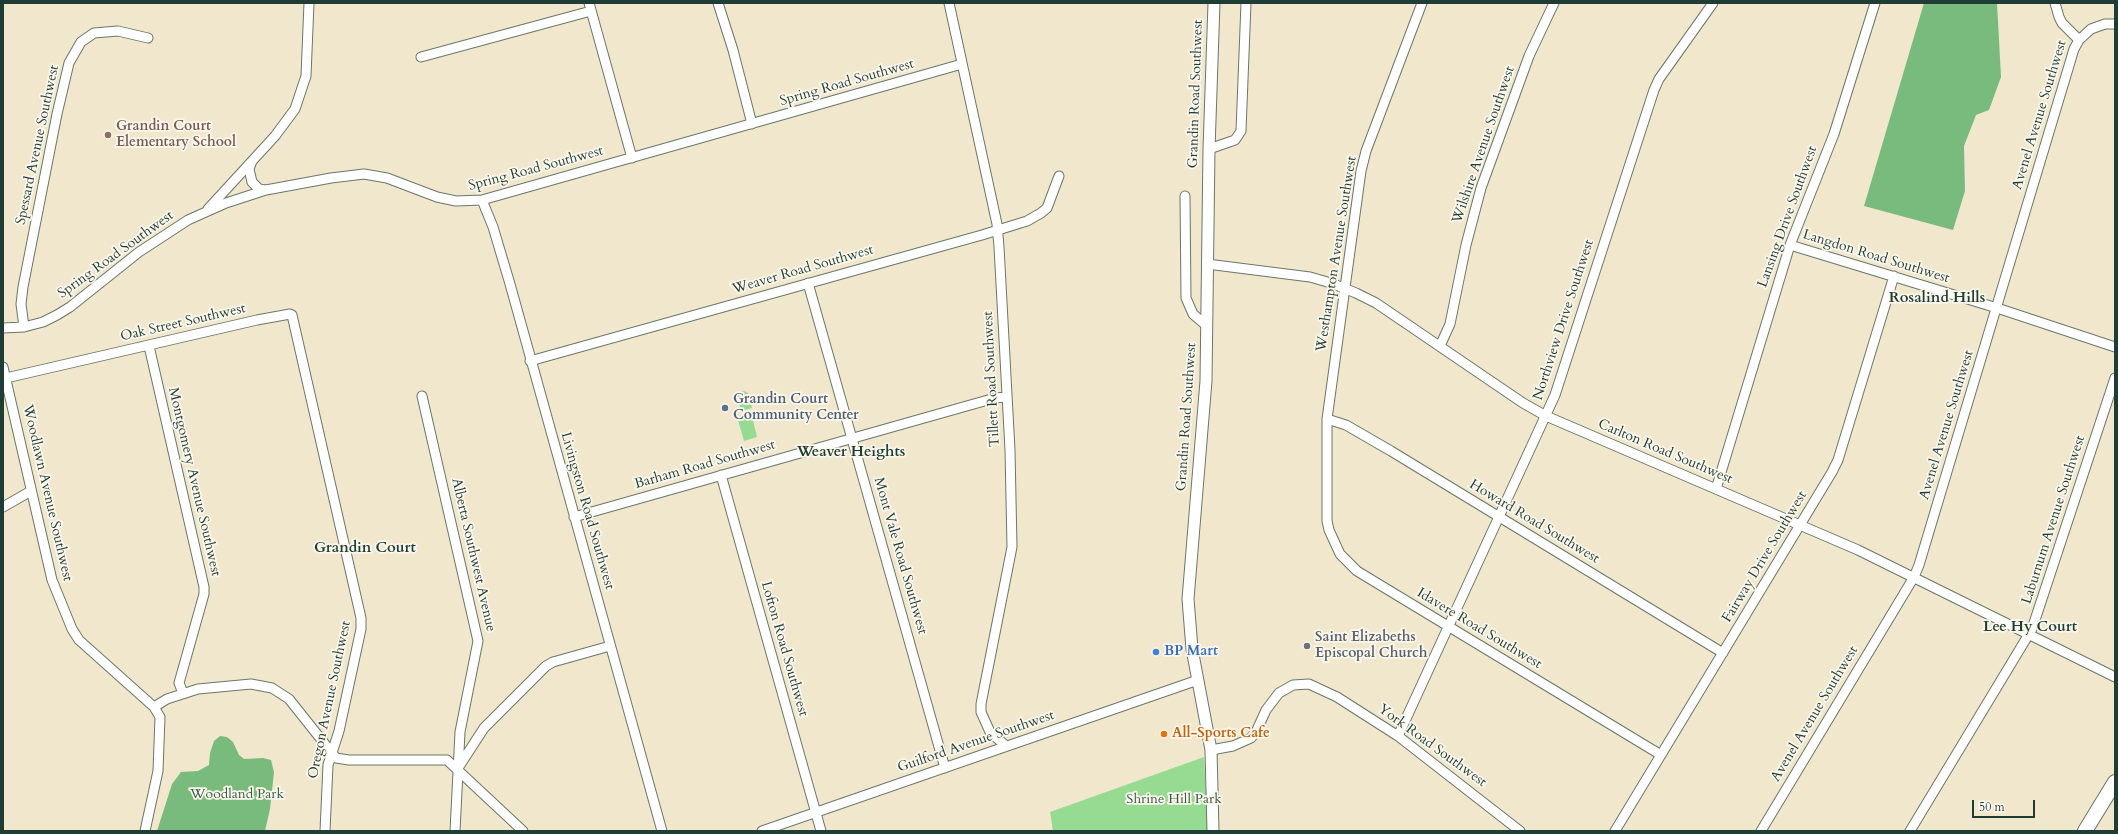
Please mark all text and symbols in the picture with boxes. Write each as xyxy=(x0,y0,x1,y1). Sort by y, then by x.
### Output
street label: Grandin Road Southwest xyxy=(1185,19,1207,169)
street label: Avenel Avenue Southwest xyxy=(2009,38,2071,192)
street label: Spring Road Southwest xyxy=(778,56,916,110)
street label: Spessard Avenue Southwest xyxy=(13,64,63,226)
street label: Wilshire Avenue Southwest xyxy=(1449,64,1519,226)
place label: Grandin Court Elementary School xyxy=(116,119,236,152)
marker: Grandin Court Elementary School xyxy=(103,130,113,140)
street label: Spring Road Southwest xyxy=(467,143,605,195)
street label: Lansing Drive Southwest xyxy=(1755,144,1821,290)
street label: Westhampton Avenue Southwest xyxy=(1313,155,1361,353)
street label: Spring Road Southwest xyxy=(55,207,177,303)
street label: Langdon Road Southwest xyxy=(1801,227,1951,287)
street label: Northview Drive Southwest xyxy=(1530,238,1598,402)
street label: Weaver Road Southwest xyxy=(731,242,875,298)
district label: Rosalind Hills xyxy=(1889,290,1985,308)
street label: Oak Street Southwest xyxy=(119,300,247,346)
street label: Tillett Road Southwest xyxy=(980,311,1004,447)
street label: Grandin Road Southwest xyxy=(1173,342,1201,492)
street label: Avenel Avenue Southwest xyxy=(1916,348,1978,502)
street label: Montgomery Avenue Southwest xyxy=(164,386,224,578)
place label: Grandin Court Community Center xyxy=(733,392,859,424)
street label: Woodlawn Avenue Southwest xyxy=(18,403,76,583)
marker: Grandin Court Community Center xyxy=(720,403,730,413)
street label: Carlton Road Southwest xyxy=(1595,416,1735,488)
street label: Livingston Road Southwest xyxy=(556,430,618,592)
street label: Laburnum Avenue Southwest xyxy=(2019,434,2089,606)
street label: Barham Road Southwest xyxy=(633,437,777,493)
district label: Weaver Heights xyxy=(797,444,905,462)
street label: Mont Vale Road Southwest xyxy=(870,476,930,636)
street label: Alberta Southwest Avenue xyxy=(447,477,499,633)
street label: Howard Road Southwest xyxy=(1466,477,1602,567)
street label: Fairway Drive Southwest xyxy=(1719,488,1811,626)
district label: Grandin Court xyxy=(314,540,416,558)
street label: Lofton Road Southwest xyxy=(757,580,811,718)
street label: Idavere Road Southwest xyxy=(1414,585,1544,673)
district label: Lee Hy Court xyxy=(1983,619,2077,637)
street label: Oregon Avenue Southwest xyxy=(305,620,355,780)
place label: Saint Elizabeths Episcopal Church xyxy=(1315,630,1427,662)
marker: Saint Elizabeths Episcopal Church xyxy=(1302,641,1312,651)
street label: Avenel Avenue Southwest xyxy=(1768,643,1862,785)
place label: BP Mart xyxy=(1164,644,1218,660)
marker: BP Mart xyxy=(1151,647,1161,657)
street label: York Road Southwest xyxy=(1374,701,1490,791)
street label: Guilford Avenue Southwest xyxy=(895,707,1057,777)
place label: All-Sports Cafe xyxy=(1172,726,1270,742)
marker: All-Sports Cafe xyxy=(1159,729,1169,739)
park label: Woodland Park xyxy=(190,787,284,803)
park label: Shrine Hill Park xyxy=(1126,792,1222,808)
scale bar xyxy=(1974,792,2037,818)
text: 50 m xyxy=(1979,799,2005,815)

